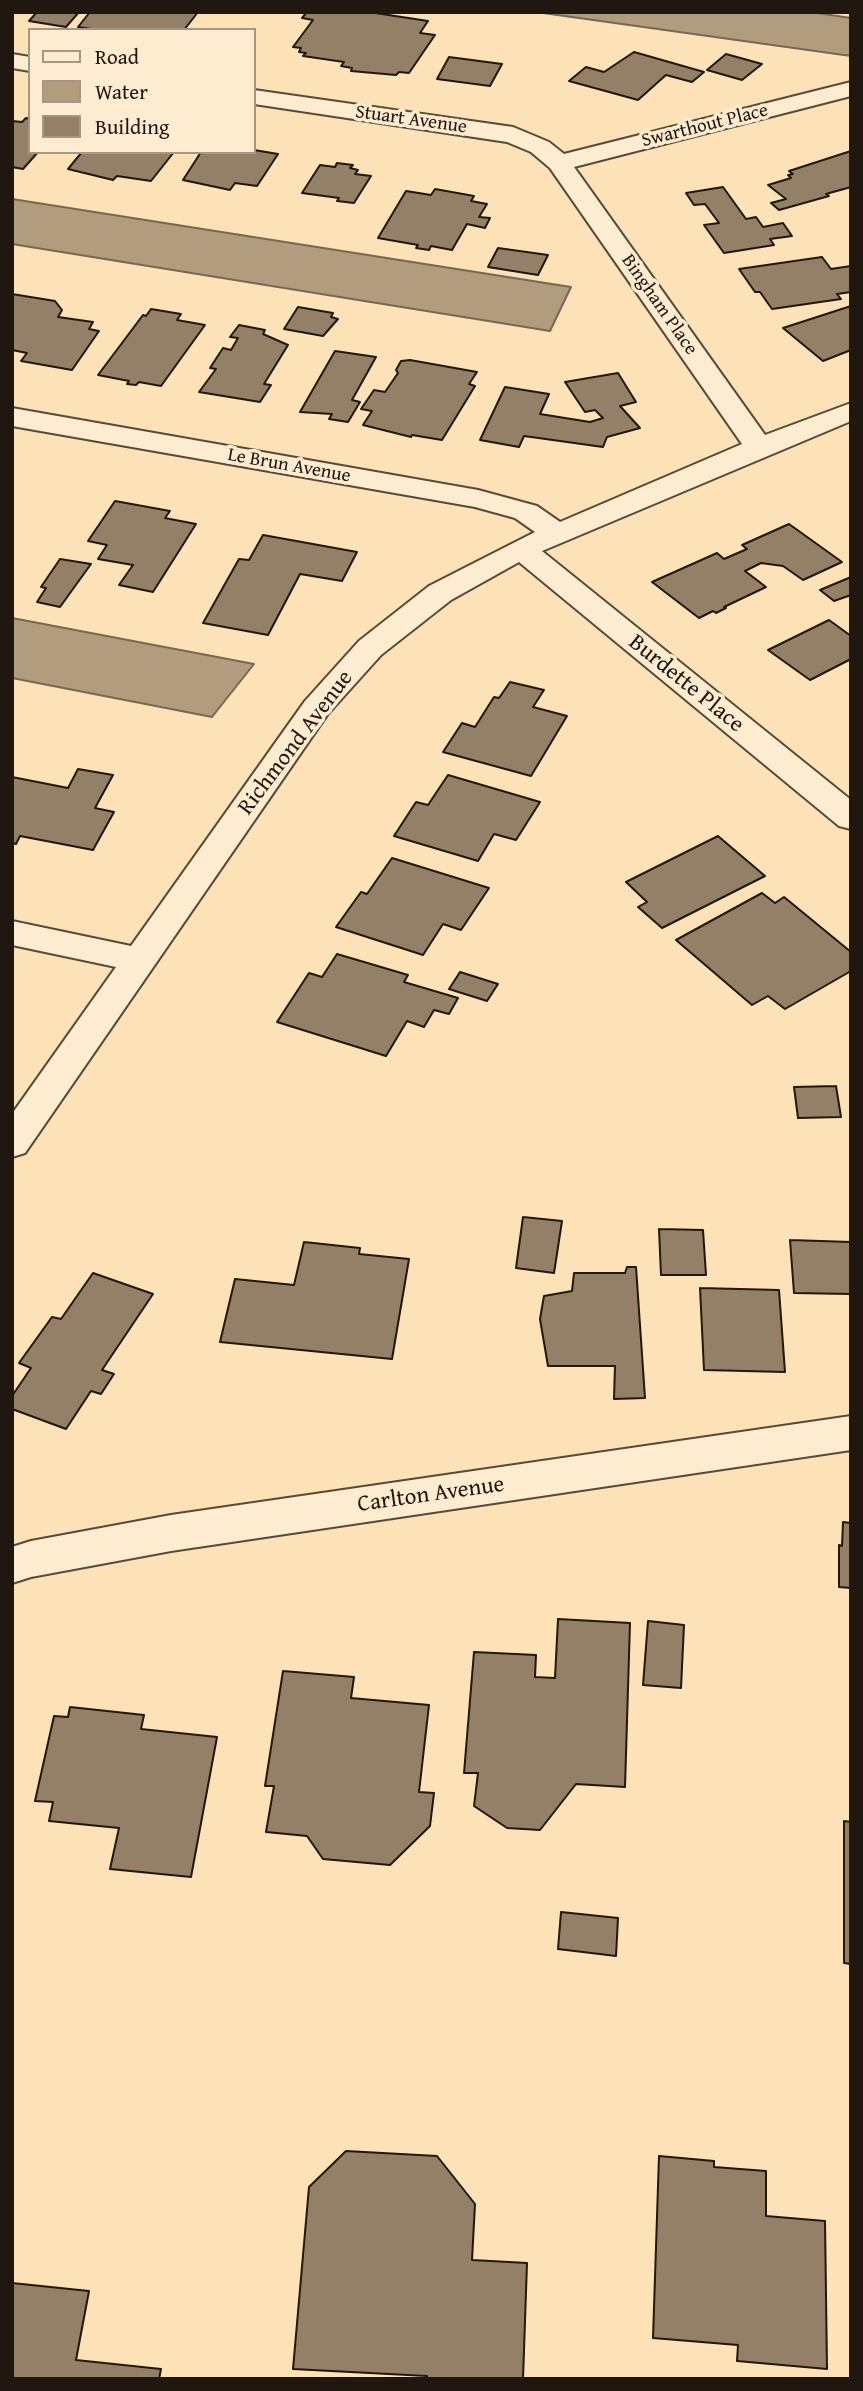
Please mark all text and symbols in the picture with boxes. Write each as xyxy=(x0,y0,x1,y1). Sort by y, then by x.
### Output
legend xyxy=(28,28,256,154)
text: Road xyxy=(95,41,139,72)
text: Water xyxy=(95,76,148,107)
street label: Swarthout Place xyxy=(639,99,771,153)
street label: Stuart Avenue xyxy=(354,101,468,139)
text: Building xyxy=(95,111,169,142)
street label: Bingham Place xyxy=(616,250,702,360)
street label: Le Brun Avenue xyxy=(226,444,352,488)
street label: Burdette Place xyxy=(623,629,749,739)
street label: Richmond Avenue xyxy=(233,665,359,821)
street label: Carlton Avenue xyxy=(356,1471,506,1519)

